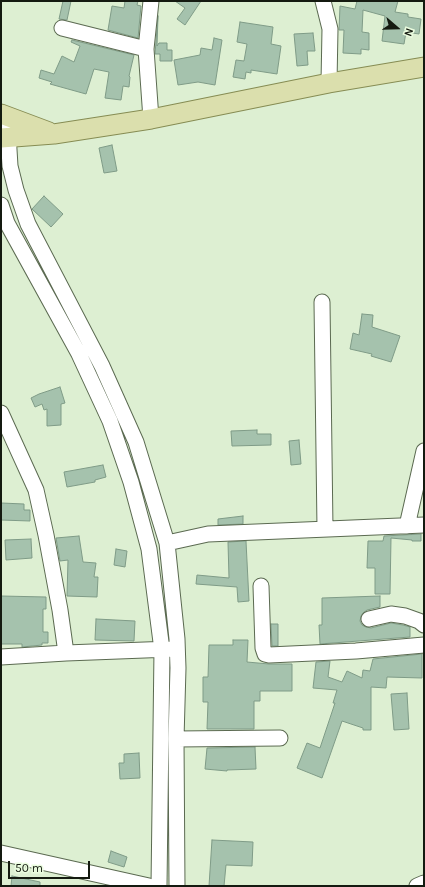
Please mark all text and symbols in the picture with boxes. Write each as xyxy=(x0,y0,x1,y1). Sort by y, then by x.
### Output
north arrow xyxy=(377,8,417,48)
text: N xyxy=(401,26,416,38)
scale bar xyxy=(10,853,92,879)
text: 50 m xyxy=(15,861,43,875)

